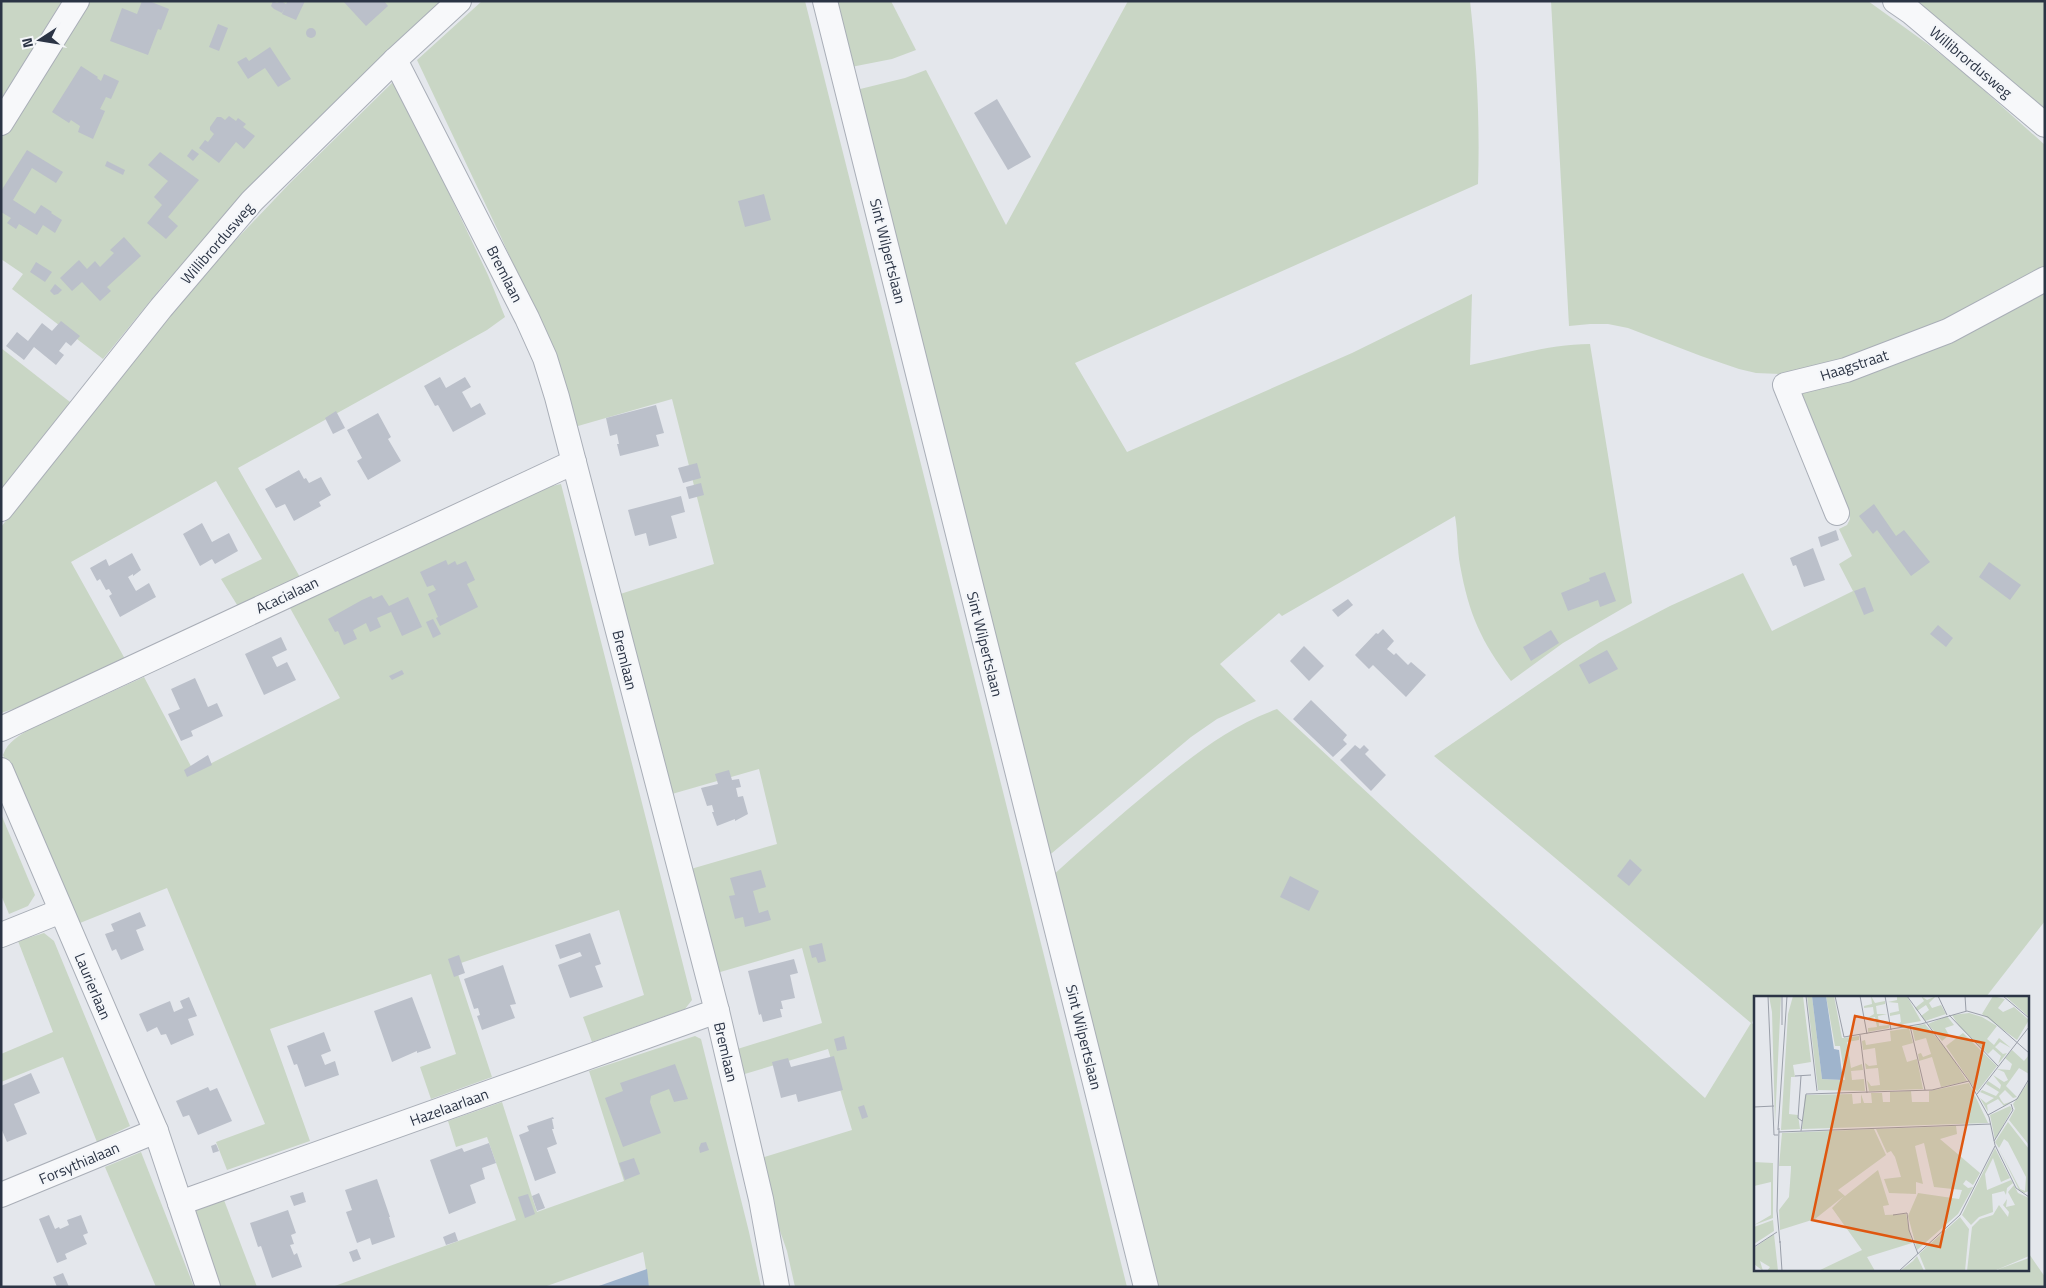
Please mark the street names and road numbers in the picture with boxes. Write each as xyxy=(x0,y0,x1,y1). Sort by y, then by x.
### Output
street label: Willibrordusweg xyxy=(1925,20,2018,104)
street label: Sint Wilpertslaan xyxy=(864,196,912,306)
street label: Willibrordusweg xyxy=(175,197,259,289)
street label: Bremlaan xyxy=(481,242,529,306)
street label: Haagstraat xyxy=(1817,343,1892,387)
street label: Acacialaan xyxy=(252,570,322,620)
street label: Sint Wilpertslaan xyxy=(961,589,1009,699)
street label: Bremlaan xyxy=(606,628,644,692)
street label: Laurierlaan xyxy=(69,949,117,1023)
street label: Sint Wilpertslaan xyxy=(1060,982,1108,1092)
street label: Bremlaan xyxy=(708,1020,744,1084)
street label: Hazelaarlaan xyxy=(406,1082,492,1132)
street label: Forsythialaan xyxy=(35,1136,123,1190)

